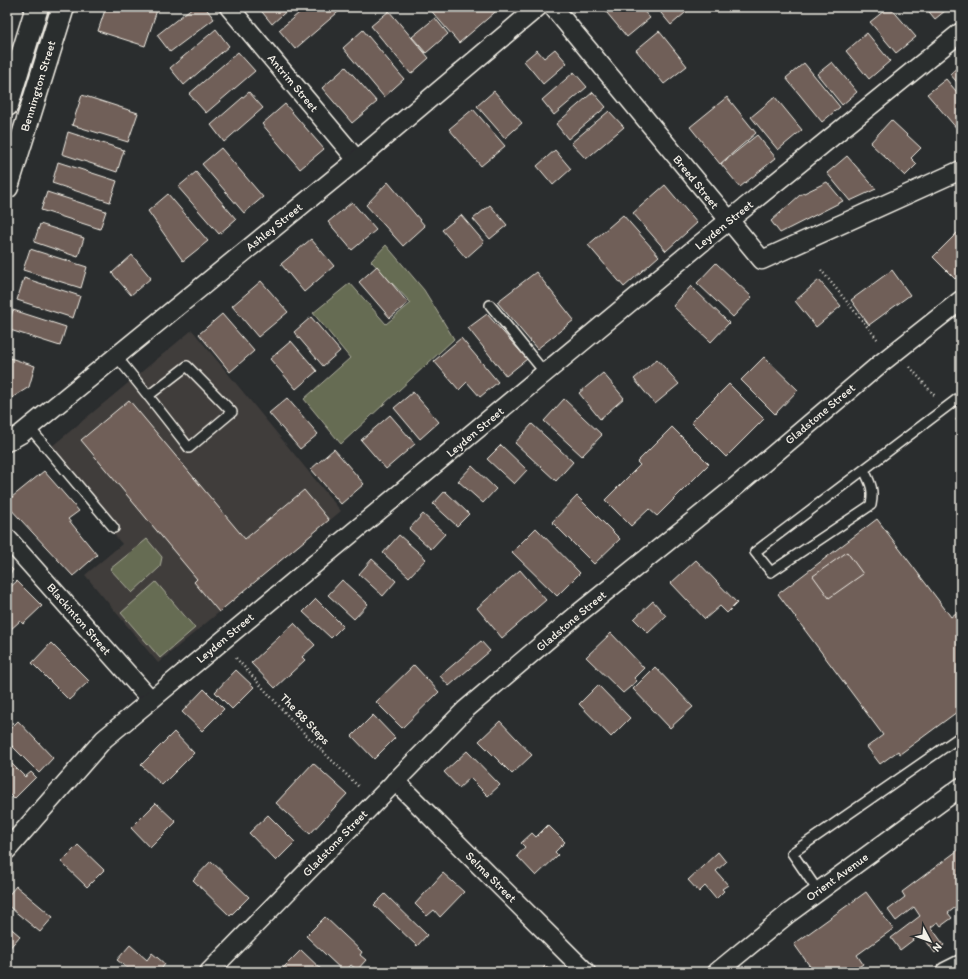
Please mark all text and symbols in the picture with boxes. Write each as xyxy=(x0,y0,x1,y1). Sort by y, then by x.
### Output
street label: Bennington Street xyxy=(17,38,59,133)
street label: Antrim Street xyxy=(265,51,322,115)
street label: Breed Street xyxy=(670,152,722,212)
street label: Leyden Street xyxy=(692,197,756,253)
street label: Ashley Street xyxy=(243,200,305,254)
street label: Gladstone Street xyxy=(782,380,858,447)
street label: Leyden Street xyxy=(443,404,507,460)
street label: Blackinton Street xyxy=(44,580,114,658)
street label: Gladstone Street xyxy=(533,587,609,654)
street label: Leyden Street xyxy=(193,610,257,666)
street label: The 88 Steps xyxy=(277,690,333,748)
street label: Gladstone Street xyxy=(300,806,371,879)
street label: Selma Street xyxy=(463,849,520,906)
street label: Orient Avenue xyxy=(803,850,871,904)
north arrow xyxy=(910,921,950,961)
text: N xyxy=(930,940,945,954)

